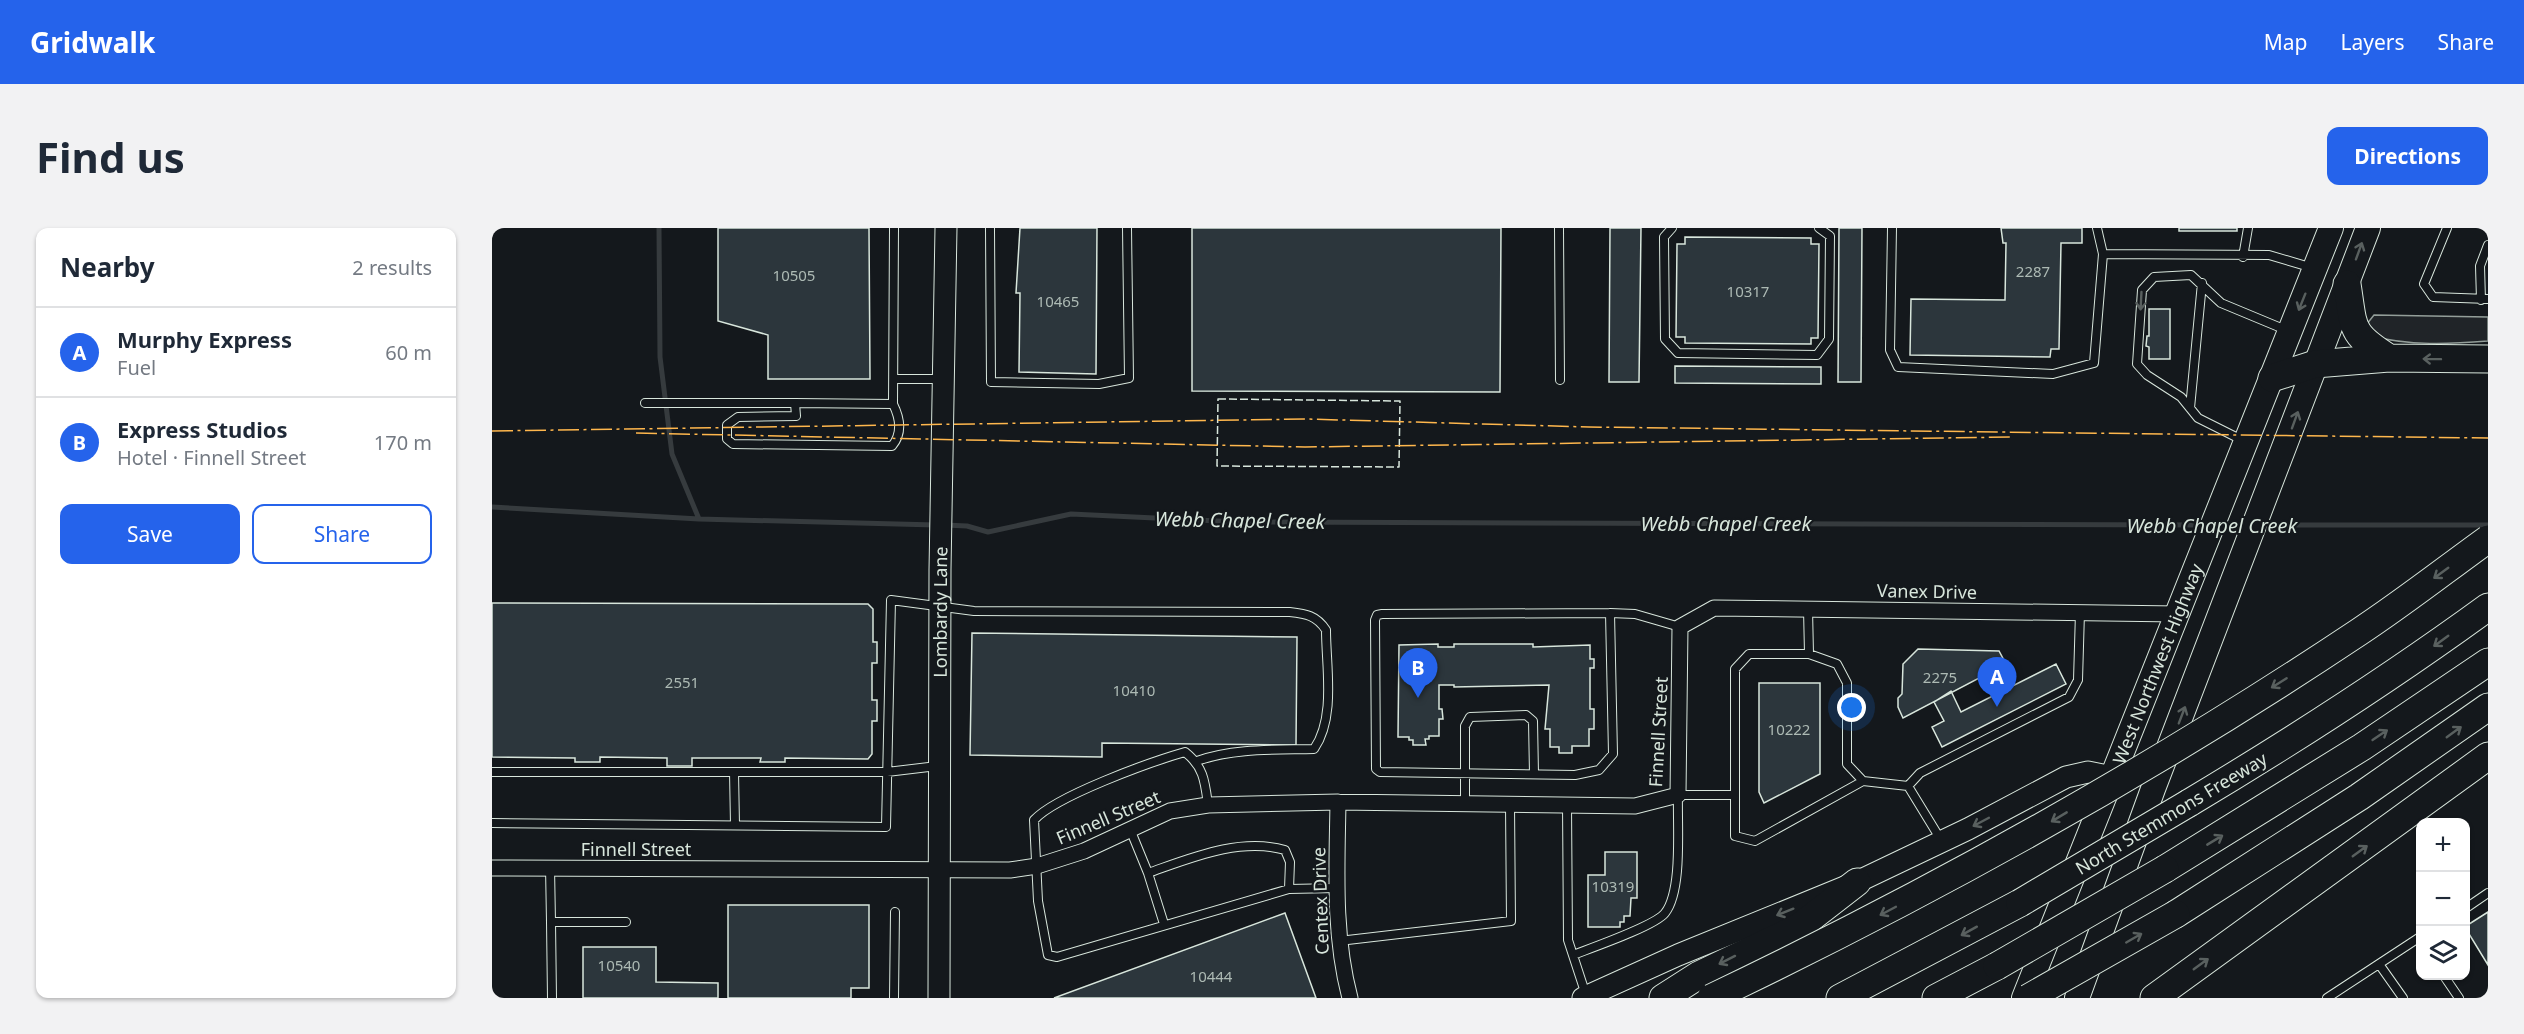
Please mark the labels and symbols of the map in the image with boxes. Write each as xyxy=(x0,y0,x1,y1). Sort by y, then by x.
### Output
one-way arrow xyxy=(2355,242,2366,261)
house number: 2287 xyxy=(2016,261,2050,281)
house number: 10505 xyxy=(773,265,815,285)
house number: 10317 xyxy=(1727,281,1769,301)
house number: 10465 xyxy=(1037,291,1079,311)
one-way arrow xyxy=(2135,291,2146,311)
one-way arrow xyxy=(2295,292,2306,311)
one-way arrow xyxy=(2422,353,2442,365)
one-way arrow xyxy=(2291,411,2302,430)
water label: Webb Chapel Creek xyxy=(1154,505,1327,535)
water label: Webb Chapel Creek xyxy=(1641,510,1813,537)
water label: Webb Chapel Creek xyxy=(2127,512,2299,539)
street label: Lombardy Lane xyxy=(928,546,952,678)
street label: West Northwest Highway xyxy=(2107,559,2208,767)
one-way arrow xyxy=(2433,567,2449,580)
street label: Vanex Drive xyxy=(1877,578,1977,604)
one-way arrow xyxy=(2433,635,2449,648)
pin: B xyxy=(1398,648,1438,698)
pin: A xyxy=(1978,658,2016,707)
house number: 2275 xyxy=(1923,667,1957,687)
house number: 2551 xyxy=(665,672,699,692)
street label: Finnell Street xyxy=(1643,676,1673,788)
one-way arrow xyxy=(2271,676,2288,689)
house number: 10410 xyxy=(1113,680,1155,700)
your location xyxy=(1837,693,1866,722)
one-way arrow xyxy=(2177,706,2188,725)
house number: 10222 xyxy=(1768,719,1810,739)
one-way arrow xyxy=(2445,726,2461,738)
one-way arrow xyxy=(2371,729,2388,741)
street label: North Stemmons Freeway xyxy=(2071,746,2272,880)
street label: Finnell Street xyxy=(1052,784,1164,850)
one-way arrow xyxy=(2051,811,2068,823)
one-way arrow xyxy=(1973,817,1991,828)
one-way arrow xyxy=(2206,833,2223,845)
street label: Finnell Street xyxy=(581,837,692,861)
one-way arrow xyxy=(2351,845,2367,857)
street label: Centex Drive xyxy=(1306,847,1334,955)
house number: 10319 xyxy=(1592,876,1634,896)
one-way arrow xyxy=(1880,906,1898,917)
one-way arrow xyxy=(1776,907,1795,918)
one-way arrow xyxy=(1961,925,1978,937)
one-way arrow xyxy=(2125,932,2142,944)
house number: 10540 xyxy=(598,955,640,975)
one-way arrow xyxy=(1718,955,1736,967)
one-way arrow xyxy=(2193,958,2209,971)
house number: 10444 xyxy=(1190,966,1233,986)

